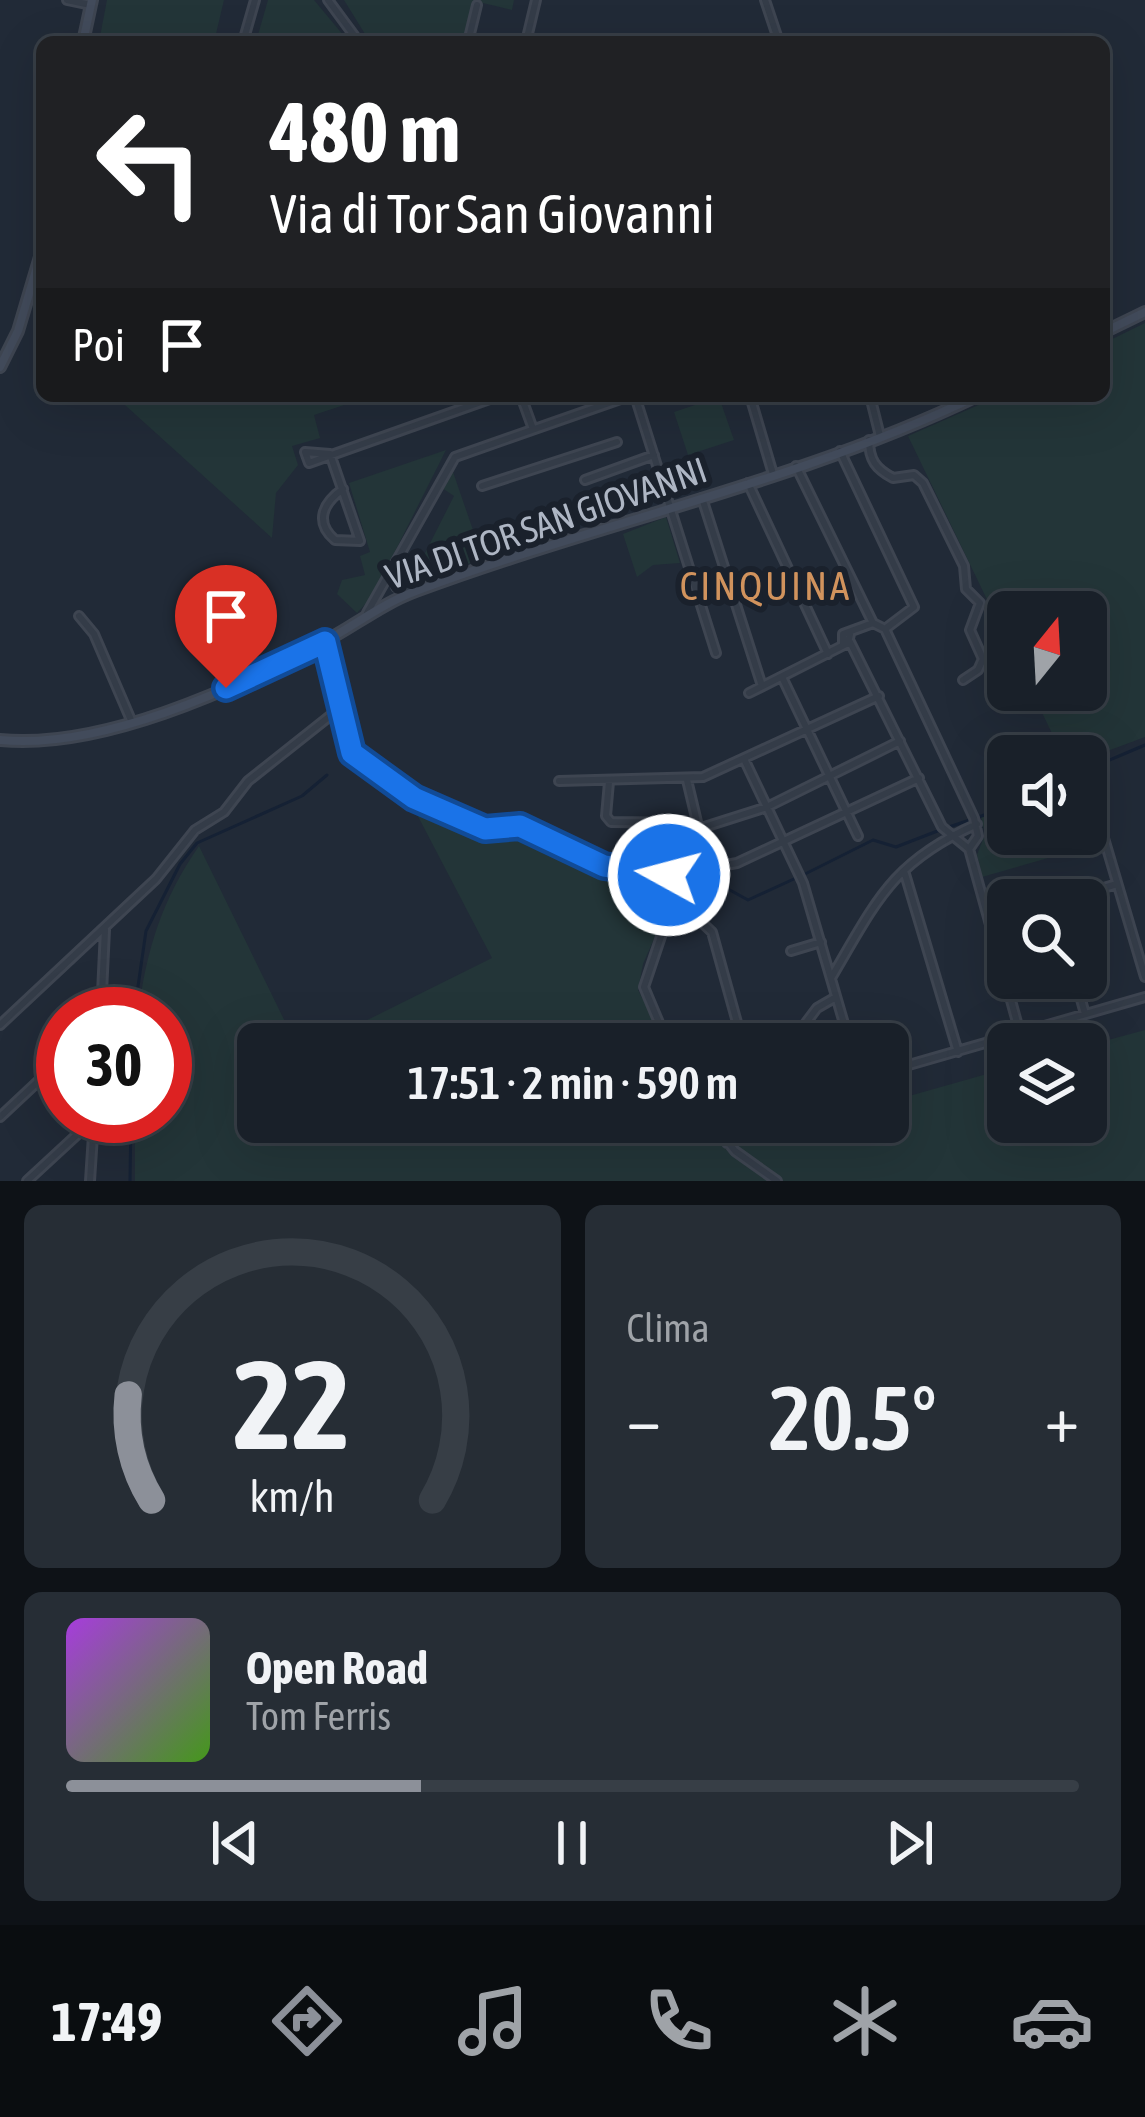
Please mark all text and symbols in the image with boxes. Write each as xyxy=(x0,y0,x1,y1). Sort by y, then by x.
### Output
icon: left xyxy=(72,84,228,240)
text: 480 m xyxy=(270,84,460,180)
text: Via di Tor San Giovanni xyxy=(270,183,715,244)
icon: arrive xyxy=(149,312,215,378)
text: Poi xyxy=(72,319,125,371)
street label: VIA DI TOR SAN GIOVANNI xyxy=(380,448,712,598)
district label: CINQUINA xyxy=(680,564,852,608)
pin xyxy=(175,565,277,688)
icon: arrive xyxy=(193,583,259,649)
north arrow xyxy=(987,591,1107,711)
map controls xyxy=(987,591,1107,1143)
button: sound xyxy=(987,735,1107,855)
position arrow xyxy=(606,812,732,938)
button: search xyxy=(987,879,1107,999)
speed limit sign: 30 xyxy=(36,987,192,1143)
button: layers xyxy=(987,1023,1107,1143)
text: 17:51 · 2 min · 590 m xyxy=(408,1057,738,1109)
text: Clima xyxy=(627,1306,710,1350)
text: 22 xyxy=(234,1332,351,1475)
text: 20.5° xyxy=(769,1366,937,1469)
text: − xyxy=(627,1380,661,1456)
text: + xyxy=(1045,1380,1079,1456)
text: km/h xyxy=(250,1471,335,1520)
text: Open Road xyxy=(246,1642,428,1694)
text: Tom Ferris xyxy=(246,1694,391,1738)
icon: previous xyxy=(202,1810,268,1876)
icon: pause xyxy=(539,1810,605,1876)
icon: next xyxy=(877,1810,943,1876)
icon: directions xyxy=(265,1979,349,2063)
icon: music xyxy=(451,1979,535,2063)
icon: phone xyxy=(637,1979,721,2063)
icon: climate xyxy=(823,1979,907,2063)
icon: car xyxy=(1010,1979,1094,2063)
text: 17:49 xyxy=(51,1991,162,2052)

